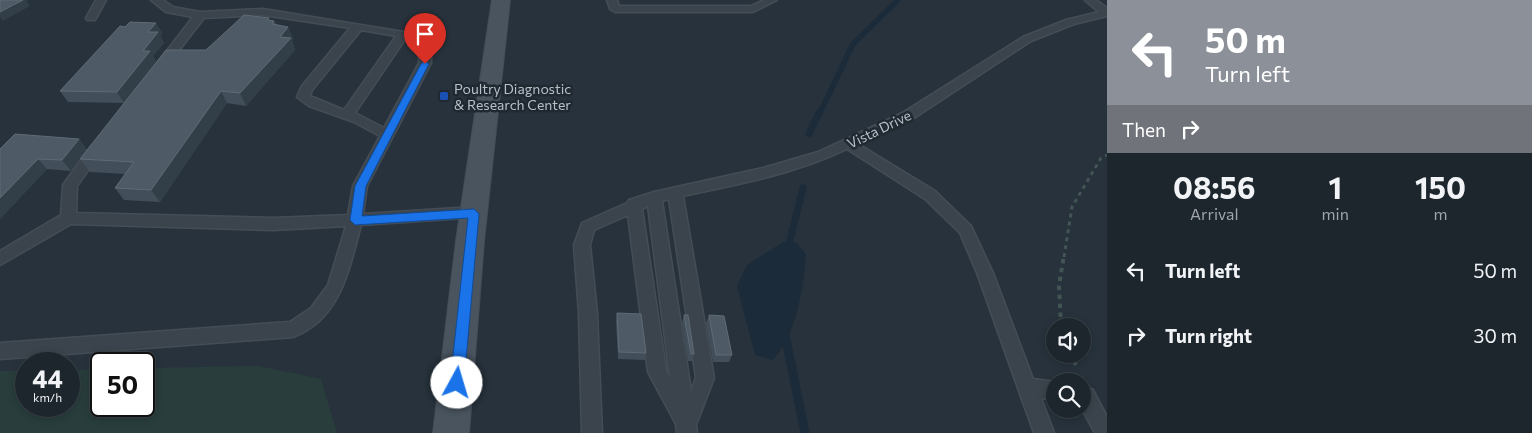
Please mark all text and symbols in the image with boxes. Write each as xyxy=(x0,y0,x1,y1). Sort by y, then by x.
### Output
pin xyxy=(404,13,446,64)
text: 50 m xyxy=(1205,17,1286,60)
icon: arrive xyxy=(411,20,439,48)
icon: left xyxy=(1122,20,1187,85)
text: Turn left xyxy=(1205,60,1290,87)
place label: Poultry Diagnostic & Research Center xyxy=(454,80,571,113)
marker: Poultry Diagnostic & Research Center xyxy=(438,90,450,102)
street label: Vista Drive xyxy=(844,106,914,152)
icon: right xyxy=(1176,115,1204,143)
text: Then xyxy=(1122,118,1166,141)
text: 08:56 xyxy=(1173,168,1256,205)
text: 1 xyxy=(1328,168,1342,205)
text: 150 xyxy=(1415,168,1466,205)
text: Arrival xyxy=(1190,204,1238,223)
text: min xyxy=(1322,204,1349,223)
text: m xyxy=(1433,204,1447,223)
icon: left xyxy=(1122,257,1150,285)
text: Turn left xyxy=(1165,259,1240,282)
text: 50 m xyxy=(1473,259,1517,282)
map controls xyxy=(1046,318,1091,418)
button: sound xyxy=(1046,318,1091,363)
icon: right xyxy=(1122,322,1150,350)
text: Turn right xyxy=(1165,324,1252,347)
text: 30 m xyxy=(1474,324,1517,347)
speed limit sign: 50 xyxy=(90,352,155,417)
position arrow xyxy=(430,356,482,408)
text: 44 xyxy=(32,363,63,393)
button: search xyxy=(1046,373,1091,418)
text: km/h xyxy=(33,390,62,404)

